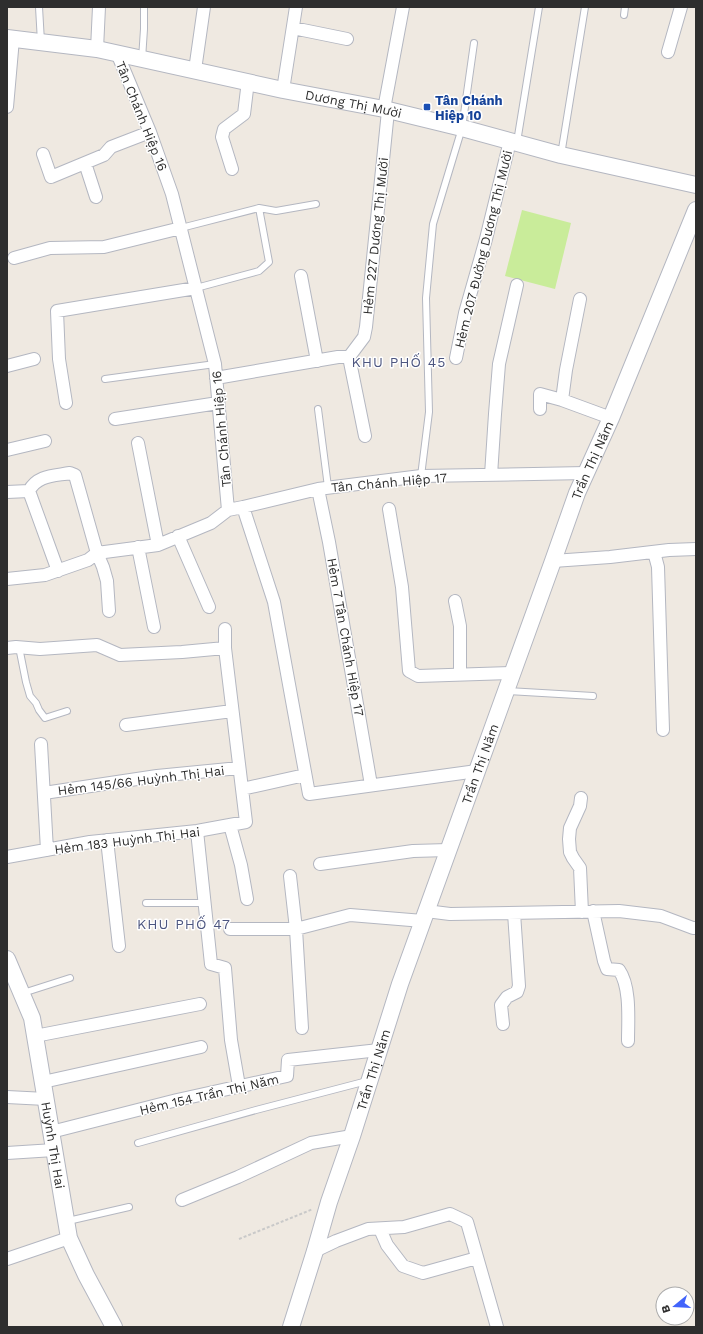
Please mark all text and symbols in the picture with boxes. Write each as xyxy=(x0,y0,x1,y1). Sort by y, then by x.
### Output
street label: Tân Chánh Hiệp 16 xyxy=(113,59,170,173)
street label: Dương Thị Mười xyxy=(304,87,403,121)
place label: Tân Chánh Hiệp 10 xyxy=(435,93,503,123)
marker: Tân Chánh Hiệp 10 xyxy=(422,102,432,112)
street label: Hẻm 207 Đường Dương Thị Mười xyxy=(452,149,515,350)
street label: Hẻm 227 Dương Thị Mười xyxy=(360,157,391,315)
district label: KHU PHỐ 45 xyxy=(352,353,446,370)
street label: Tân Chánh Hiệp 16 xyxy=(209,370,234,488)
street label: Trần Thị Năm xyxy=(568,419,617,501)
street label: Tân Chánh Hiệp 17 xyxy=(330,470,448,495)
street label: Hẻm 7 Tân Chánh Hiệp 17 xyxy=(324,557,367,717)
street label: Trần Thị Năm xyxy=(459,722,501,806)
street label: Hẻm 145/66 Huỳnh Thị Hai xyxy=(57,763,225,798)
street label: Hẻm 183 Huỳnh Thị Hai xyxy=(53,824,201,857)
district label: KHU PHỐ 47 xyxy=(137,915,231,932)
street label: Trần Thị Năm xyxy=(354,1027,393,1112)
street label: Hẻm 154 Trần Thị Năm xyxy=(138,1071,280,1118)
street label: Huỳnh Thị Hai xyxy=(38,1100,68,1190)
north arrow xyxy=(655,1286,695,1326)
text: B xyxy=(658,1303,673,1315)

